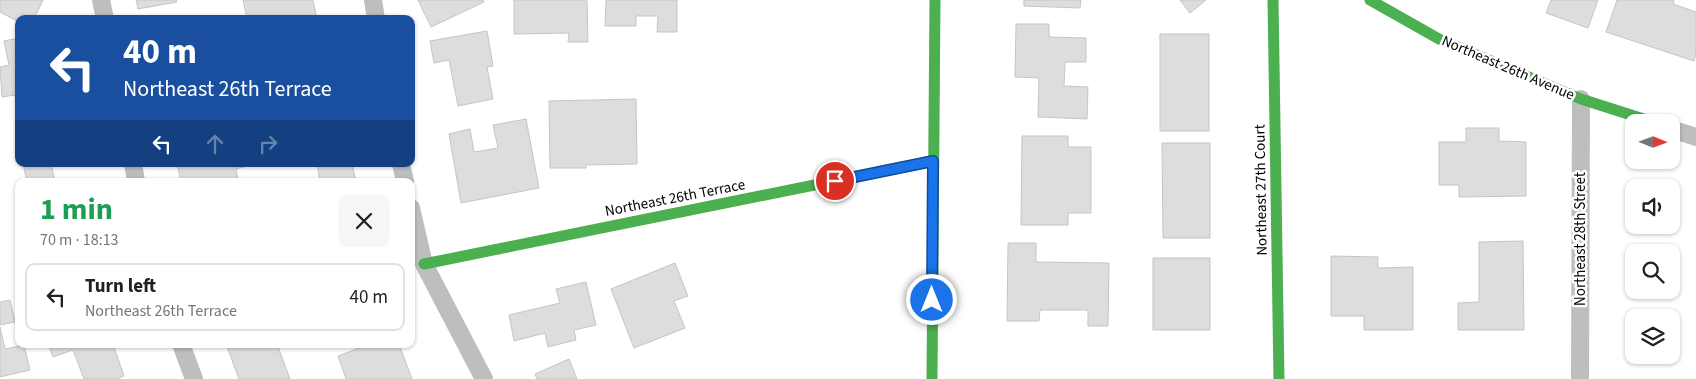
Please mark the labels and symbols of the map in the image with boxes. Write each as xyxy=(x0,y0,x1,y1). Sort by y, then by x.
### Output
street label: Northeast 26th Avenue xyxy=(1438,30,1578,106)
north arrow xyxy=(1625,114,1680,169)
street label: Northeast 27th Court xyxy=(1249,124,1273,256)
pin xyxy=(814,160,856,202)
street label: Northeast 28th Street xyxy=(1570,172,1591,306)
street label: Northeast 26th Terrace xyxy=(603,174,747,222)
position arrow xyxy=(905,273,957,325)

